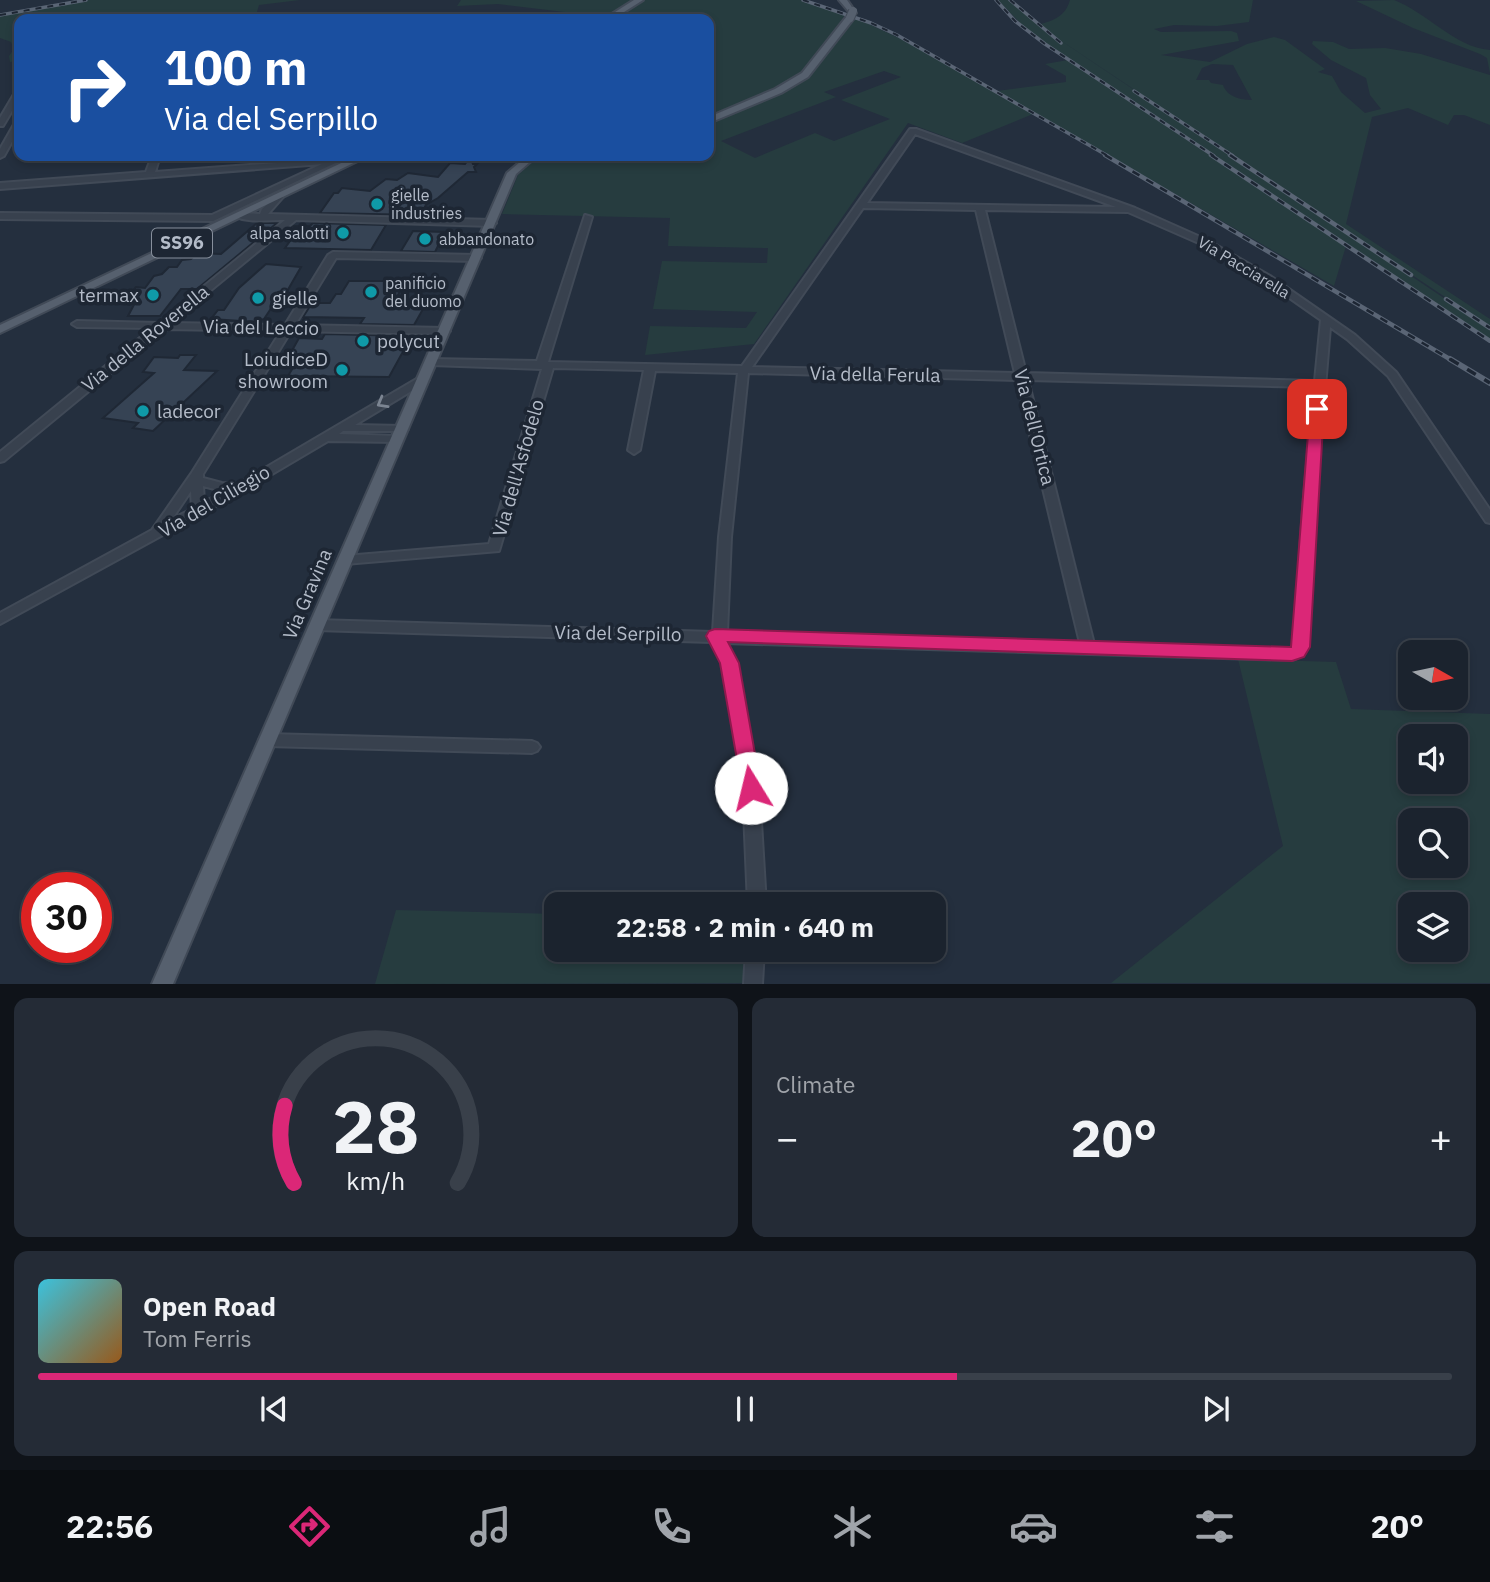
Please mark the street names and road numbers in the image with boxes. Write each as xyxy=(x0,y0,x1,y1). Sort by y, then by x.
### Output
road number: SS96 xyxy=(152,229,212,258)
street label: Via Pacciarella xyxy=(1194,232,1294,303)
street label: Via della Roverella xyxy=(76,279,214,397)
street label: Via del Leccio xyxy=(203,314,319,340)
street label: Via della Ferula xyxy=(809,361,941,387)
street label: Via dell'Ortica xyxy=(1009,367,1061,487)
street label: Via dell'Asfodelo xyxy=(487,397,549,539)
street label: Via del Ciliegio xyxy=(154,460,274,542)
street label: Via Gravina xyxy=(277,545,337,643)
street label: Via del Serpillo xyxy=(554,620,682,646)

